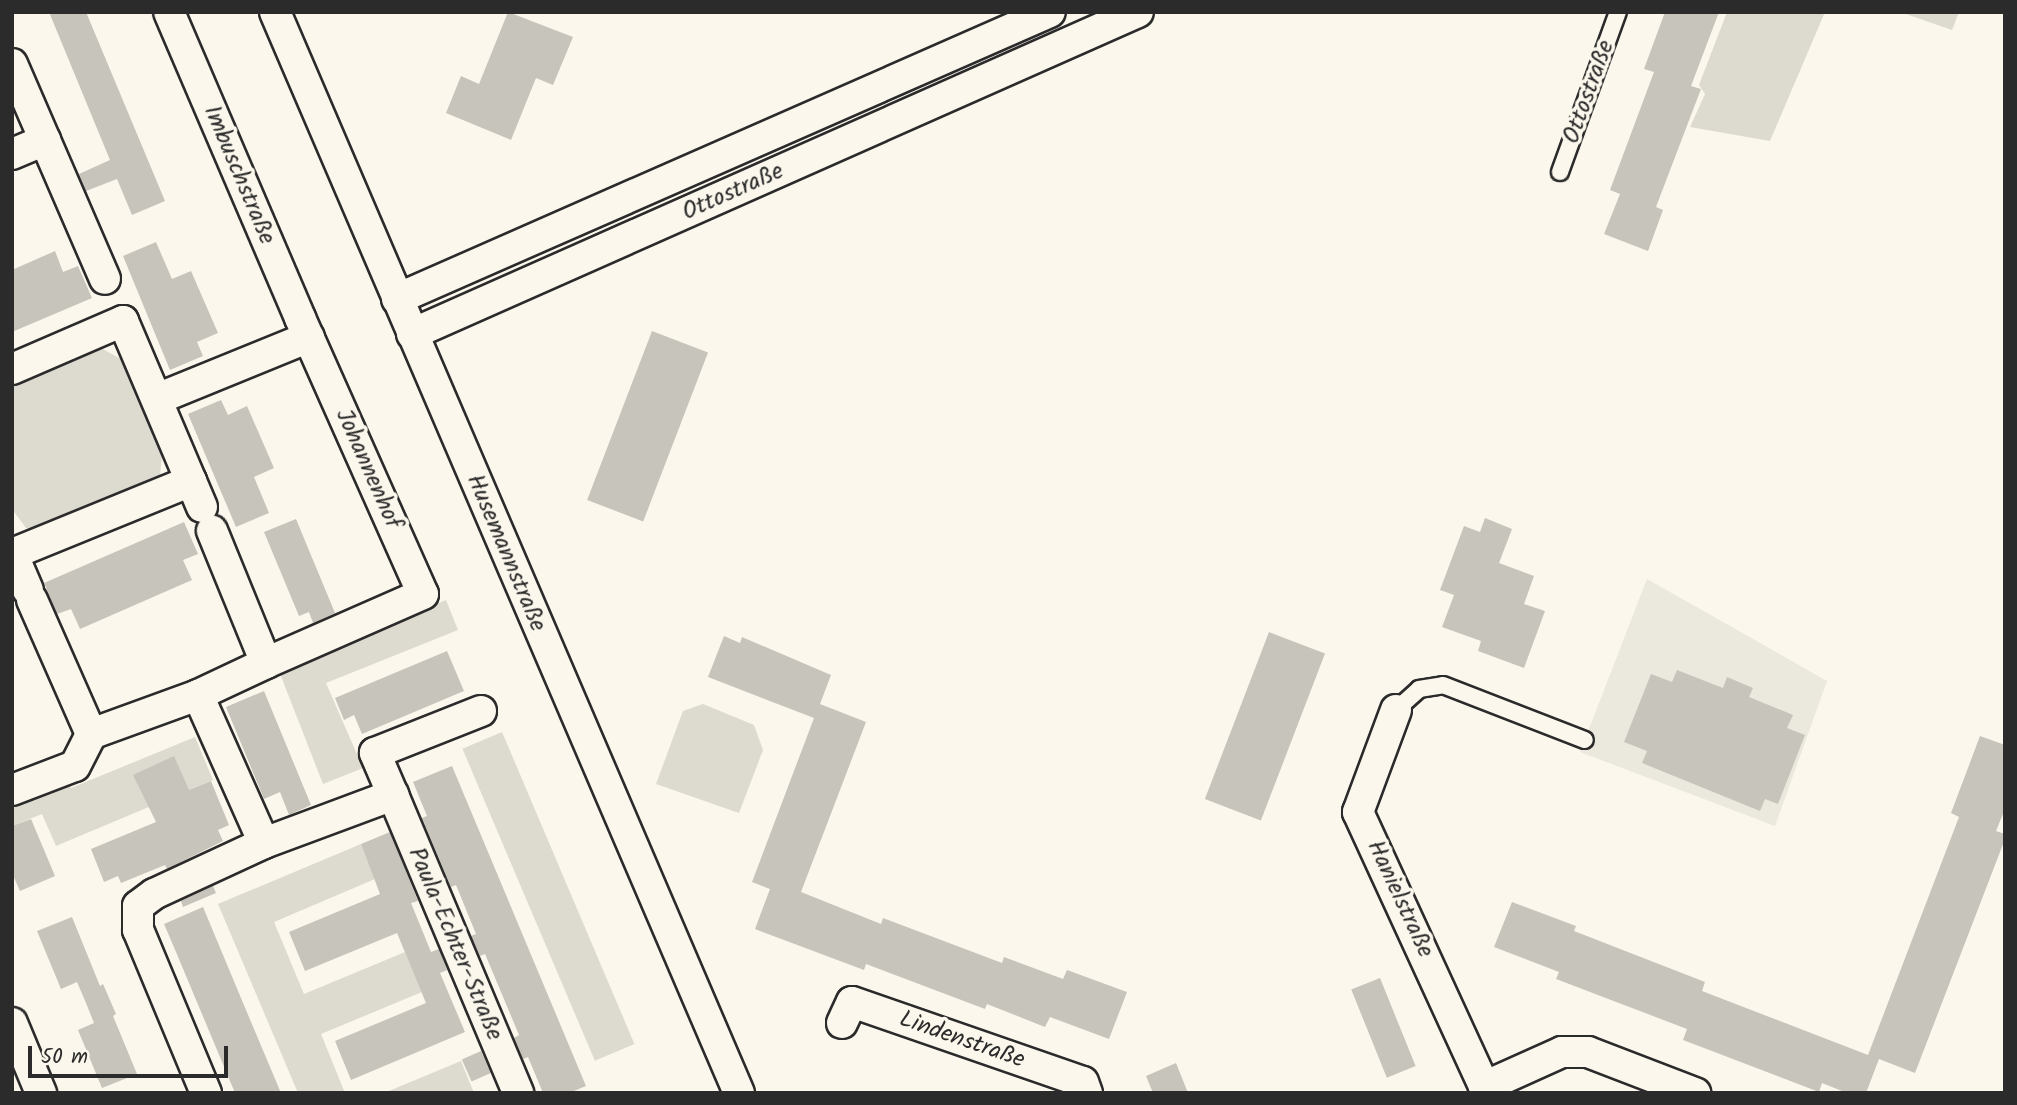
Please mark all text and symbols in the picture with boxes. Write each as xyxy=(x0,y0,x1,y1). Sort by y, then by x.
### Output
street label: Ottostraße xyxy=(1557,36,1621,148)
street label: Imbuschstraße xyxy=(197,101,281,249)
street label: Ottostraße xyxy=(678,157,788,227)
street label: Johannenhof xyxy=(329,405,407,533)
street label: Husemannstraße xyxy=(460,470,552,636)
street label: Hanielstraße xyxy=(1360,836,1440,962)
street label: Paula-Echter-Straße xyxy=(401,843,509,1045)
street label: Lindenstraße xyxy=(896,1005,1028,1075)
scale bar xyxy=(32,1032,231,1076)
text: 50 m xyxy=(41,1041,88,1074)

